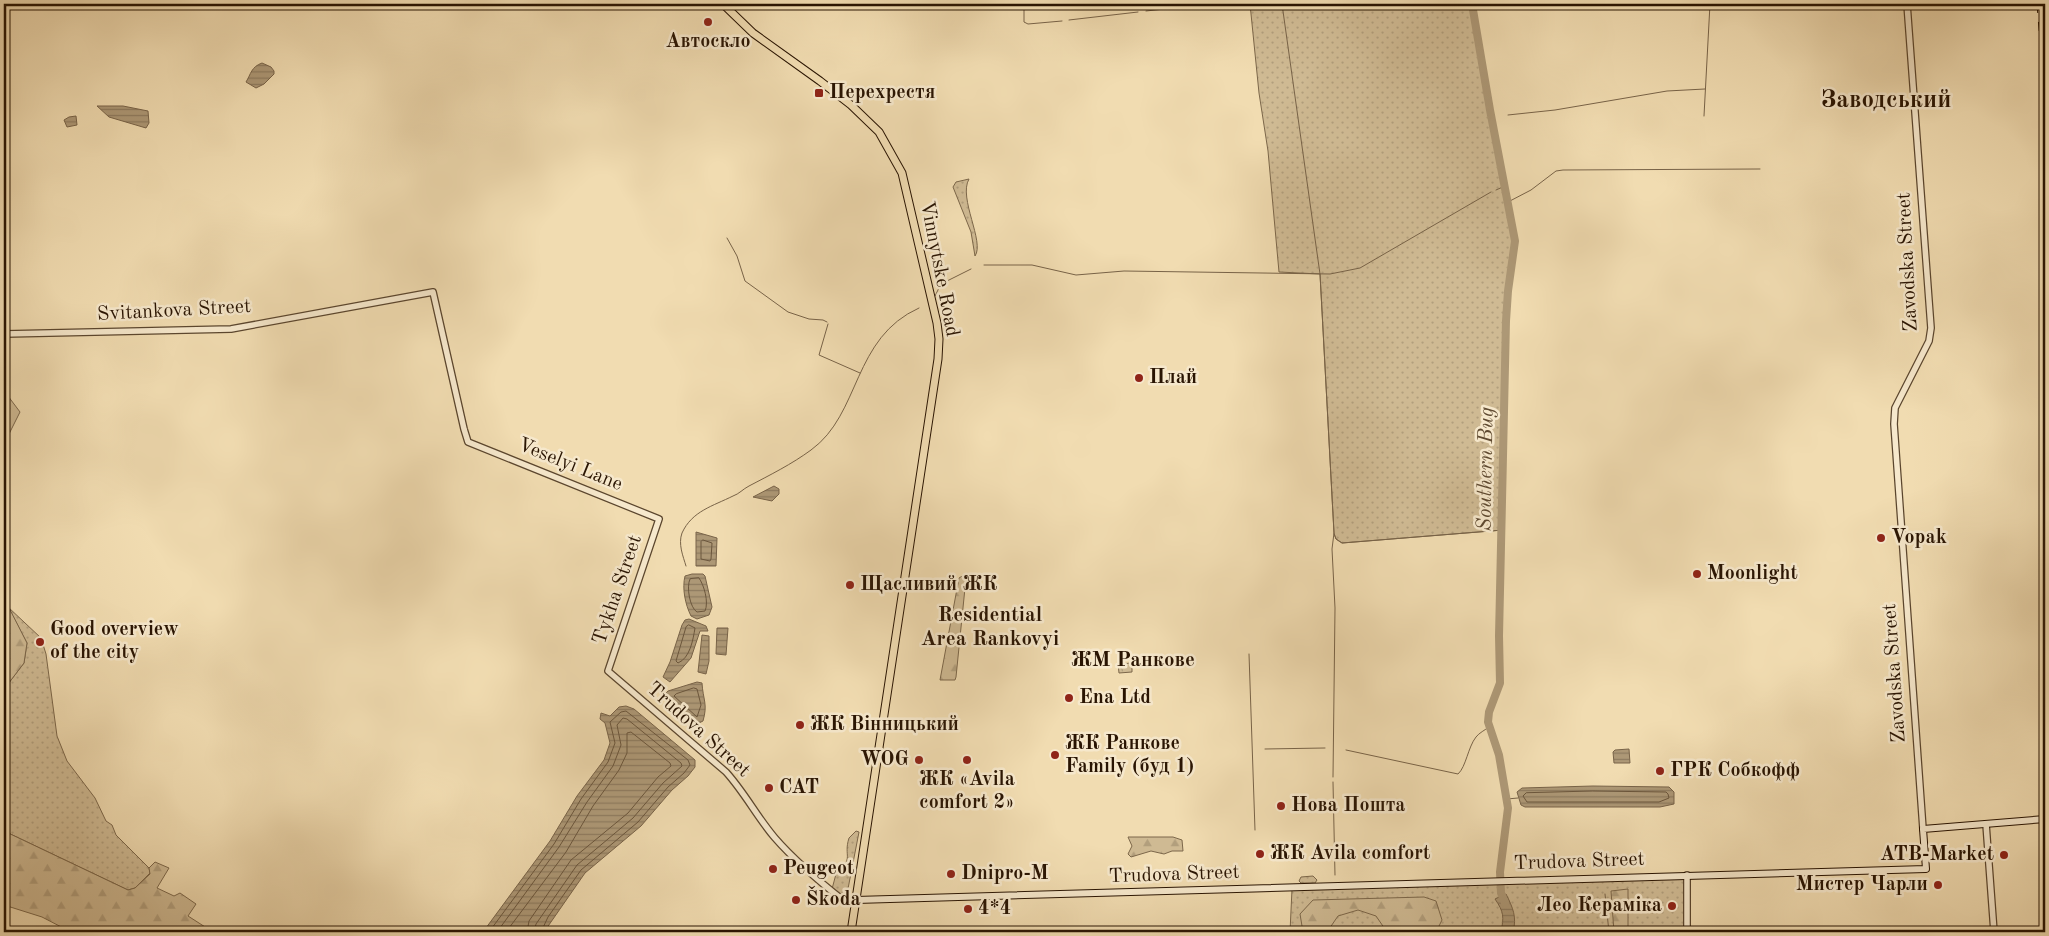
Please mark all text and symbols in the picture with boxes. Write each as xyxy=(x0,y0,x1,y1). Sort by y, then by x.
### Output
marker: Автоскло xyxy=(702,16,714,28)
place label: Автоскло xyxy=(665,32,751,52)
place label: Перехрестя xyxy=(829,83,935,103)
marker: Перехрестя xyxy=(813,87,825,99)
district label: Заводський xyxy=(1820,88,1952,113)
street label: Zavodska Street xyxy=(1894,192,1922,332)
street label: Vinnytske Road xyxy=(916,200,962,338)
street label: Svitankova Street xyxy=(97,297,251,325)
place label: Плай xyxy=(1149,368,1197,388)
marker: Плай xyxy=(1133,372,1145,384)
water label: Southern Bug xyxy=(1474,407,1498,531)
street label: Veselyi Lane xyxy=(515,435,625,495)
place label: Vopak xyxy=(1891,528,1947,548)
marker: Vopak xyxy=(1875,532,1887,544)
street label: Tykha Street xyxy=(590,533,646,647)
place label: Moonlight xyxy=(1707,564,1798,584)
marker: Moonlight xyxy=(1691,568,1703,580)
place label: Щасливий ЖК xyxy=(860,575,998,595)
marker: Щасливий ЖК xyxy=(844,579,856,591)
street label: Zavodska Street xyxy=(1880,603,1910,743)
district label: Residential Area Rankovyi xyxy=(921,605,1059,650)
place label: Good overview of the city xyxy=(50,620,179,663)
marker: Good overview of the city xyxy=(34,636,46,648)
district label: ЖМ Ранкове xyxy=(1071,650,1195,671)
street label: Trudova Street xyxy=(643,679,753,781)
place label: Ena Ltd xyxy=(1079,688,1151,708)
marker: Ena Ltd xyxy=(1063,692,1075,704)
place label: ЖК Вінницький xyxy=(810,715,959,735)
marker: ЖК Вінницький xyxy=(794,719,806,731)
place label: ЖК Ранкове Family (буд 1) xyxy=(1065,734,1194,777)
marker: ЖК Ранкове Family (буд 1) xyxy=(1049,749,1061,761)
place label: WOG xyxy=(860,750,909,770)
marker: WOG xyxy=(913,754,925,766)
marker: ЖК «Avila comfort 2» xyxy=(961,754,973,766)
place label: ГРК Собкофф xyxy=(1670,761,1800,781)
marker: ГРК Собкофф xyxy=(1654,765,1666,777)
place label: ЖК «Avila comfort 2» xyxy=(919,770,1015,813)
place label: САТ xyxy=(779,778,819,798)
marker: САТ xyxy=(763,782,775,794)
place label: Нова Пошта xyxy=(1291,796,1405,816)
marker: Нова Пошта xyxy=(1275,800,1287,812)
place label: ЖК Avila comfort xyxy=(1270,844,1430,864)
place label: ATB-Market xyxy=(1880,845,1994,865)
marker: ЖК Avila comfort xyxy=(1254,848,1266,860)
marker: ATB-Market xyxy=(1998,849,2010,861)
street label: Trudova Street xyxy=(1513,850,1645,874)
place label: Peugeot xyxy=(783,859,854,879)
marker: Peugeot xyxy=(767,863,779,875)
street label: Trudova Street xyxy=(1108,863,1240,887)
place label: Dnipro-M xyxy=(961,864,1049,884)
marker: Dnipro-M xyxy=(945,868,957,880)
place label: Мистер Чарли xyxy=(1796,875,1928,895)
marker: Мистер Чарли xyxy=(1932,879,1944,891)
place label: Škoda xyxy=(806,885,861,910)
marker: Škoda xyxy=(790,894,802,906)
place label: Лео Кераміка xyxy=(1537,896,1662,916)
place label: 4*4 xyxy=(978,899,1011,919)
marker: Лео Кераміка xyxy=(1666,900,1678,912)
marker: 4*4 xyxy=(962,903,974,915)

